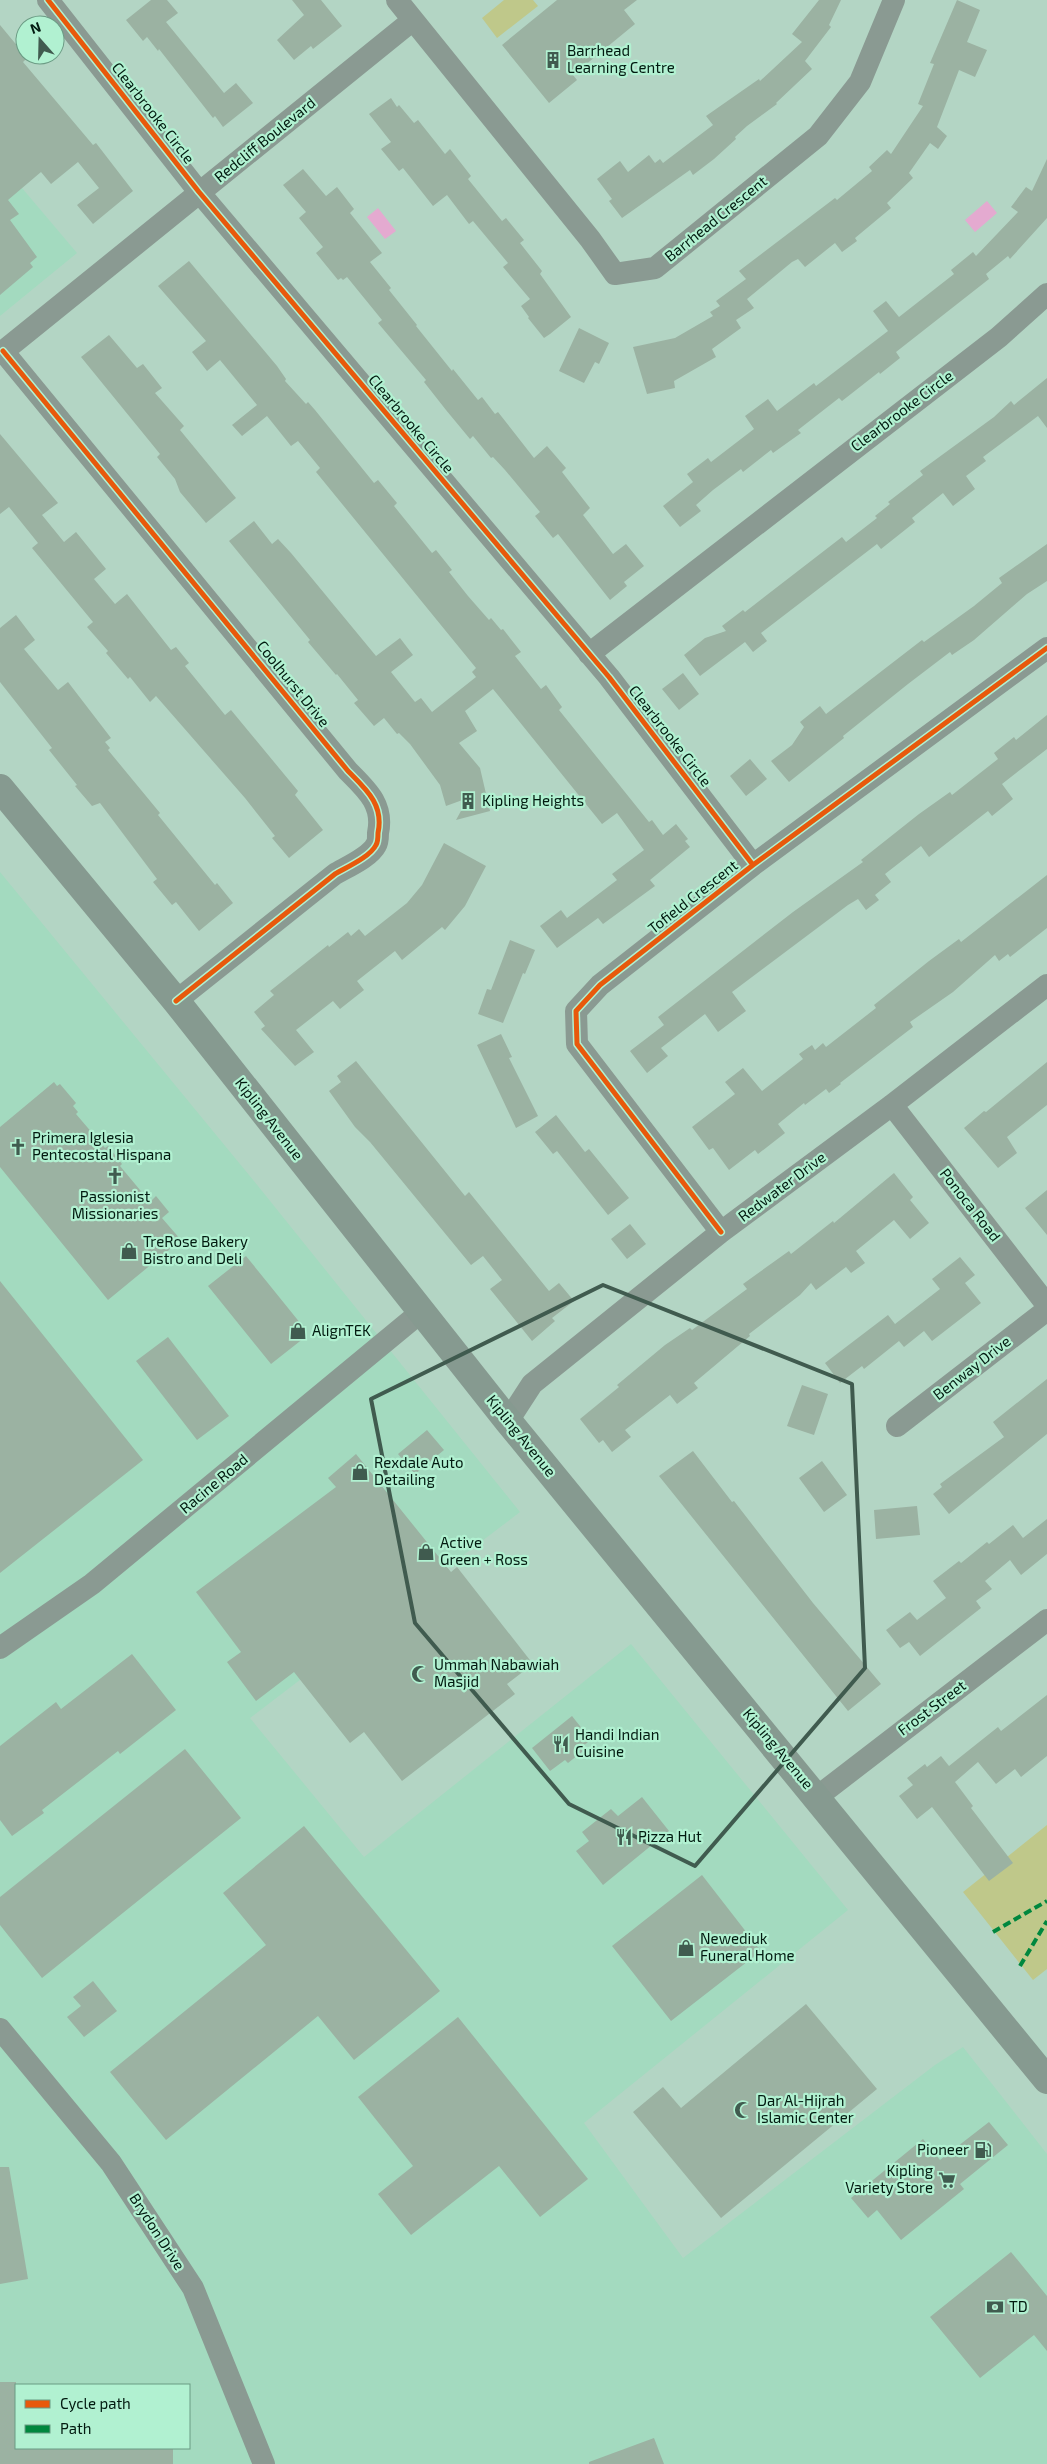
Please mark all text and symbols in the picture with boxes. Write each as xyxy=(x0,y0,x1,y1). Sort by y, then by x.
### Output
north arrow xyxy=(15,15,65,65)
text: N xyxy=(28,18,43,37)
place label: Barrhead Learning Centre xyxy=(567,41,675,76)
building icon: Barrhead Learning Centre xyxy=(543,50,563,70)
street label: Clearbrooke Circle xyxy=(109,58,199,167)
street label: Redcliff Boulevard xyxy=(210,93,319,185)
street label: Barrhead Crescent xyxy=(661,171,770,265)
street label: Clearbrooke Circle xyxy=(847,366,956,455)
street label: Clearbrooke Circle xyxy=(365,370,458,476)
street label: Coolhurst Drive xyxy=(254,637,334,730)
street label: Clearbrooke Circle xyxy=(626,681,716,790)
building icon: Kipling Heights xyxy=(458,791,478,811)
place label: Kipling Heights xyxy=(482,791,584,809)
street label: Tofield Crescent xyxy=(644,855,741,937)
street label: Kipling Avenue xyxy=(232,1074,308,1163)
place label: Primera Iglesia Pentecostal Hispana xyxy=(32,1128,171,1163)
church icon: Primera Iglesia Pentecostal Hispana xyxy=(8,1137,28,1157)
street label: Redwater Drive xyxy=(734,1147,829,1225)
street label: Ponoca Road xyxy=(937,1164,1005,1245)
church icon: Passionist Missionaries xyxy=(105,1166,125,1186)
place label: Passionist Missionaries xyxy=(72,1187,158,1222)
place label: TreRose Bakery Bistro and Deli xyxy=(143,1232,248,1267)
shop icon: TreRose Bakery Bistro and Deli xyxy=(119,1241,139,1261)
shop icon: AlignTEK xyxy=(288,1321,308,1341)
place label: AlignTEK xyxy=(312,1321,371,1339)
street label: Benway Drive xyxy=(929,1331,1014,1403)
street label: Kipling Avenue xyxy=(483,1391,560,1480)
street label: Racine Road xyxy=(176,1450,251,1517)
place label: Rexdale Auto Detailing xyxy=(374,1453,463,1488)
shop icon: Rexdale Auto Detailing xyxy=(350,1462,370,1482)
place label: Active Green + Ross xyxy=(440,1533,528,1568)
shop icon: Active Green + Ross xyxy=(416,1542,436,1562)
place label: Ummah Nabawiah Masjid xyxy=(434,1655,559,1691)
mosque icon: Ummah Nabawiah Masjid xyxy=(410,1664,430,1684)
street label: Frost Street xyxy=(894,1676,969,1739)
street label: Kipling Avenue xyxy=(740,1704,818,1792)
place label: Handi Indian Cuisine xyxy=(575,1725,660,1760)
restaurant icon: Handi Indian Cuisine xyxy=(551,1734,571,1754)
restaurant icon: Pizza Hut xyxy=(614,1827,634,1847)
place label: Pizza Hut xyxy=(638,1827,702,1845)
place label: Newediuk Funeral Home xyxy=(700,1929,795,1964)
shop icon: Newediuk Funeral Home xyxy=(676,1938,696,1958)
place label: Dar Al-Hijrah Islamic Center xyxy=(757,2091,854,2126)
mosque icon: Dar Al-Hijrah Islamic Center xyxy=(733,2100,753,2120)
place label: Pioneer xyxy=(917,2140,969,2158)
fuel station icon: Pioneer xyxy=(973,2140,993,2160)
place label: Kipling Variety Store xyxy=(845,2161,934,2196)
supermarket icon: Kipling Variety Store xyxy=(937,2170,957,2190)
street label: Brydon Drive xyxy=(126,2190,189,2273)
bank icon: TD xyxy=(985,2297,1005,2317)
place label: TD xyxy=(1009,2297,1028,2315)
legend xyxy=(15,2384,190,2449)
text: Cycle path xyxy=(60,2394,131,2412)
text: Path xyxy=(60,2419,91,2437)

